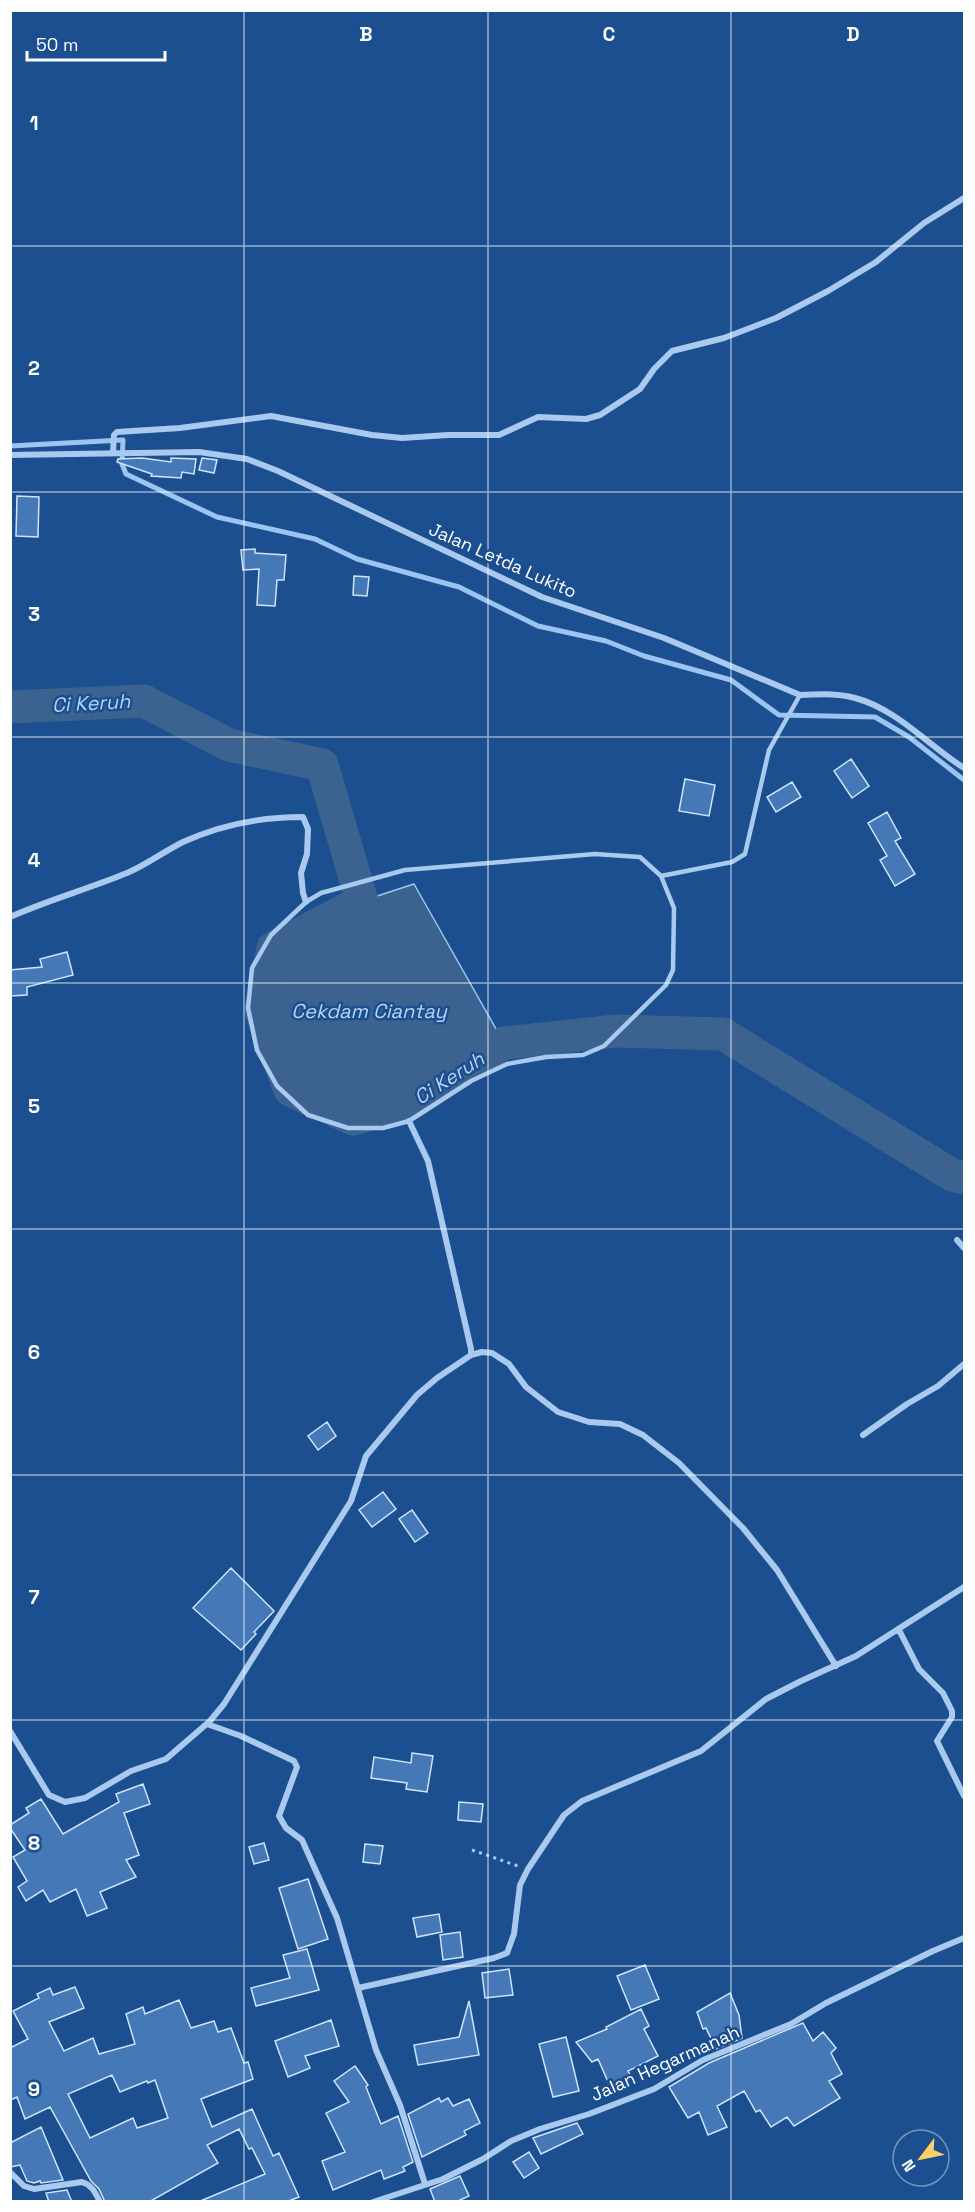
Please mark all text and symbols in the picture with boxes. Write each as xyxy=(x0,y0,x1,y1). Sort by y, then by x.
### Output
text: B xyxy=(359,21,373,47)
text: C xyxy=(603,21,616,47)
text: D xyxy=(846,21,860,47)
scale bar xyxy=(27,24,165,62)
text: 50 m xyxy=(36,33,78,56)
text: 1 xyxy=(29,110,39,136)
text: 2 xyxy=(28,355,40,381)
street label: Jalan Letda Lukito xyxy=(425,517,581,603)
text: 3 xyxy=(28,601,40,627)
water label: Ci Keruh xyxy=(51,688,132,718)
text: 4 xyxy=(28,847,41,873)
water label: Cekdam Ciantay xyxy=(291,998,449,1024)
water label: Ci Keruh xyxy=(409,1045,490,1110)
text: 5 xyxy=(28,1093,40,1119)
text: 6 xyxy=(28,1339,40,1365)
text: 7 xyxy=(28,1584,40,1610)
text: 8 xyxy=(28,1830,40,1856)
street label: Jalan Hegarmanah xyxy=(587,2020,743,2106)
text: 9 xyxy=(28,2076,40,2102)
north arrow xyxy=(891,2128,951,2188)
text: N xyxy=(897,2156,920,2176)

